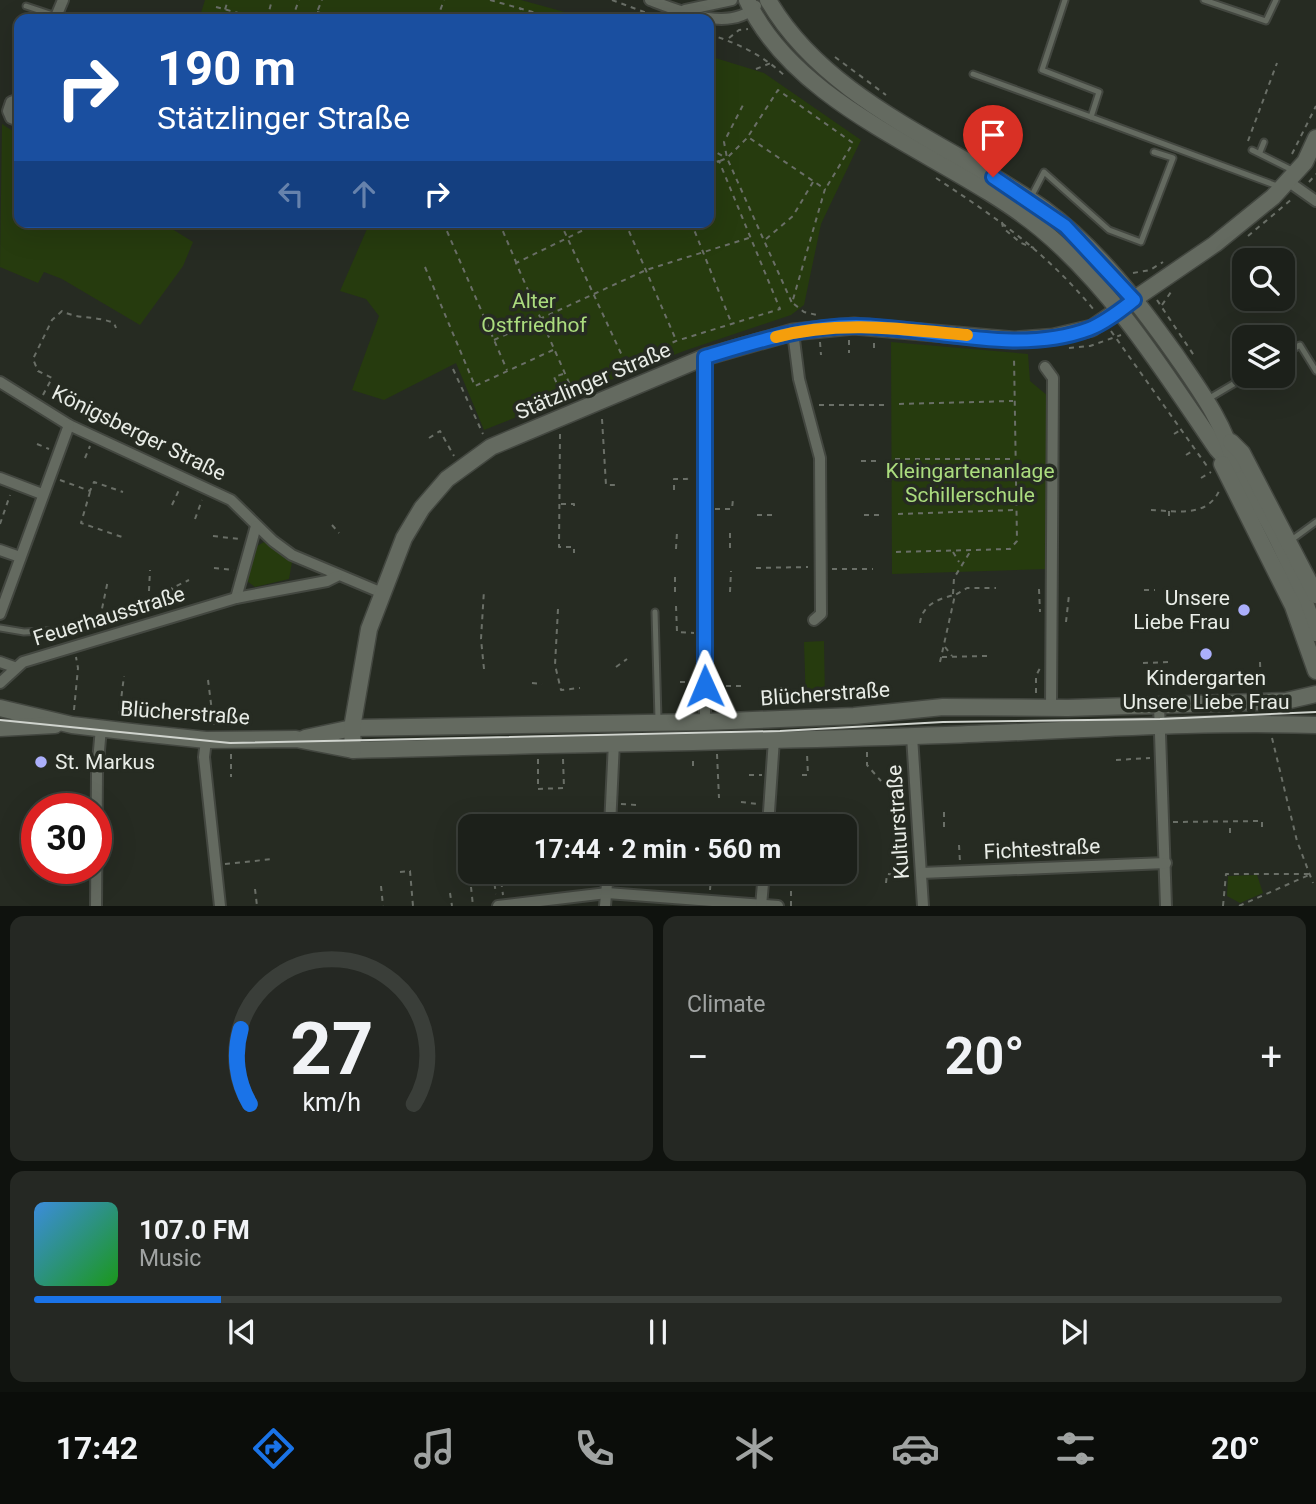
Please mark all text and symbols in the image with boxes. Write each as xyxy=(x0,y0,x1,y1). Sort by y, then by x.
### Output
text: 190 m xyxy=(157,40,296,97)
icon: right xyxy=(42,42,133,133)
text: Stätzlinger Straße xyxy=(157,99,410,137)
pin xyxy=(963,105,1023,177)
icon: arrive xyxy=(974,116,1012,154)
icon: left xyxy=(272,175,310,213)
icon: ahead xyxy=(345,175,383,213)
icon: right xyxy=(418,175,456,213)
map controls xyxy=(1232,248,1295,388)
button: search xyxy=(1232,248,1295,311)
park label: Alter Ostfriedhof xyxy=(481,289,587,337)
button: layers xyxy=(1232,325,1295,388)
street label: Stätzlinger Straße xyxy=(512,337,674,425)
street label: Königsberger Straße xyxy=(48,380,230,486)
park label: Kleingartenanlage Schillerschule xyxy=(885,459,1055,507)
street label: Feuerhausstraße xyxy=(30,582,188,650)
place label: Unsere Liebe Frau xyxy=(1133,586,1230,634)
marker: Unsere Liebe Frau xyxy=(1236,602,1252,618)
marker: Kindergarten Unsere Liebe Frau xyxy=(1198,646,1214,662)
position arrow xyxy=(668,649,742,723)
place label: Kindergarten Unsere Liebe Frau xyxy=(1122,666,1290,714)
street label: Blücherstraße xyxy=(759,677,891,711)
street label: Blücherstraße xyxy=(119,696,251,730)
place label: St. Markus xyxy=(55,750,155,774)
marker: St. Markus xyxy=(33,754,49,770)
street label: Kulturstraße xyxy=(882,764,914,880)
speed limit sign: 30 xyxy=(21,793,112,884)
text: 17:44 · 2 min · 560 m xyxy=(534,834,781,864)
street label: Fichtestraße xyxy=(983,834,1101,864)
text: Climate xyxy=(687,991,766,1018)
text: 27 xyxy=(290,1007,373,1093)
text: 20° xyxy=(945,1026,1025,1087)
text: − xyxy=(687,1035,709,1079)
text: + xyxy=(1260,1035,1282,1079)
text: km/h xyxy=(302,1088,361,1117)
text: 107.0 FM xyxy=(139,1215,250,1245)
text: Music xyxy=(139,1245,201,1272)
icon: previous xyxy=(223,1313,261,1351)
icon: pause xyxy=(639,1313,677,1351)
icon: next xyxy=(1055,1313,1093,1351)
icon: directions xyxy=(249,1424,298,1473)
icon: music xyxy=(410,1424,459,1473)
icon: phone xyxy=(570,1424,619,1473)
icon: climate xyxy=(730,1424,779,1473)
icon: car xyxy=(891,1424,940,1473)
icon: filters xyxy=(1051,1424,1100,1473)
text: 17:42 xyxy=(56,1429,138,1467)
text: 20° xyxy=(1211,1429,1260,1467)

